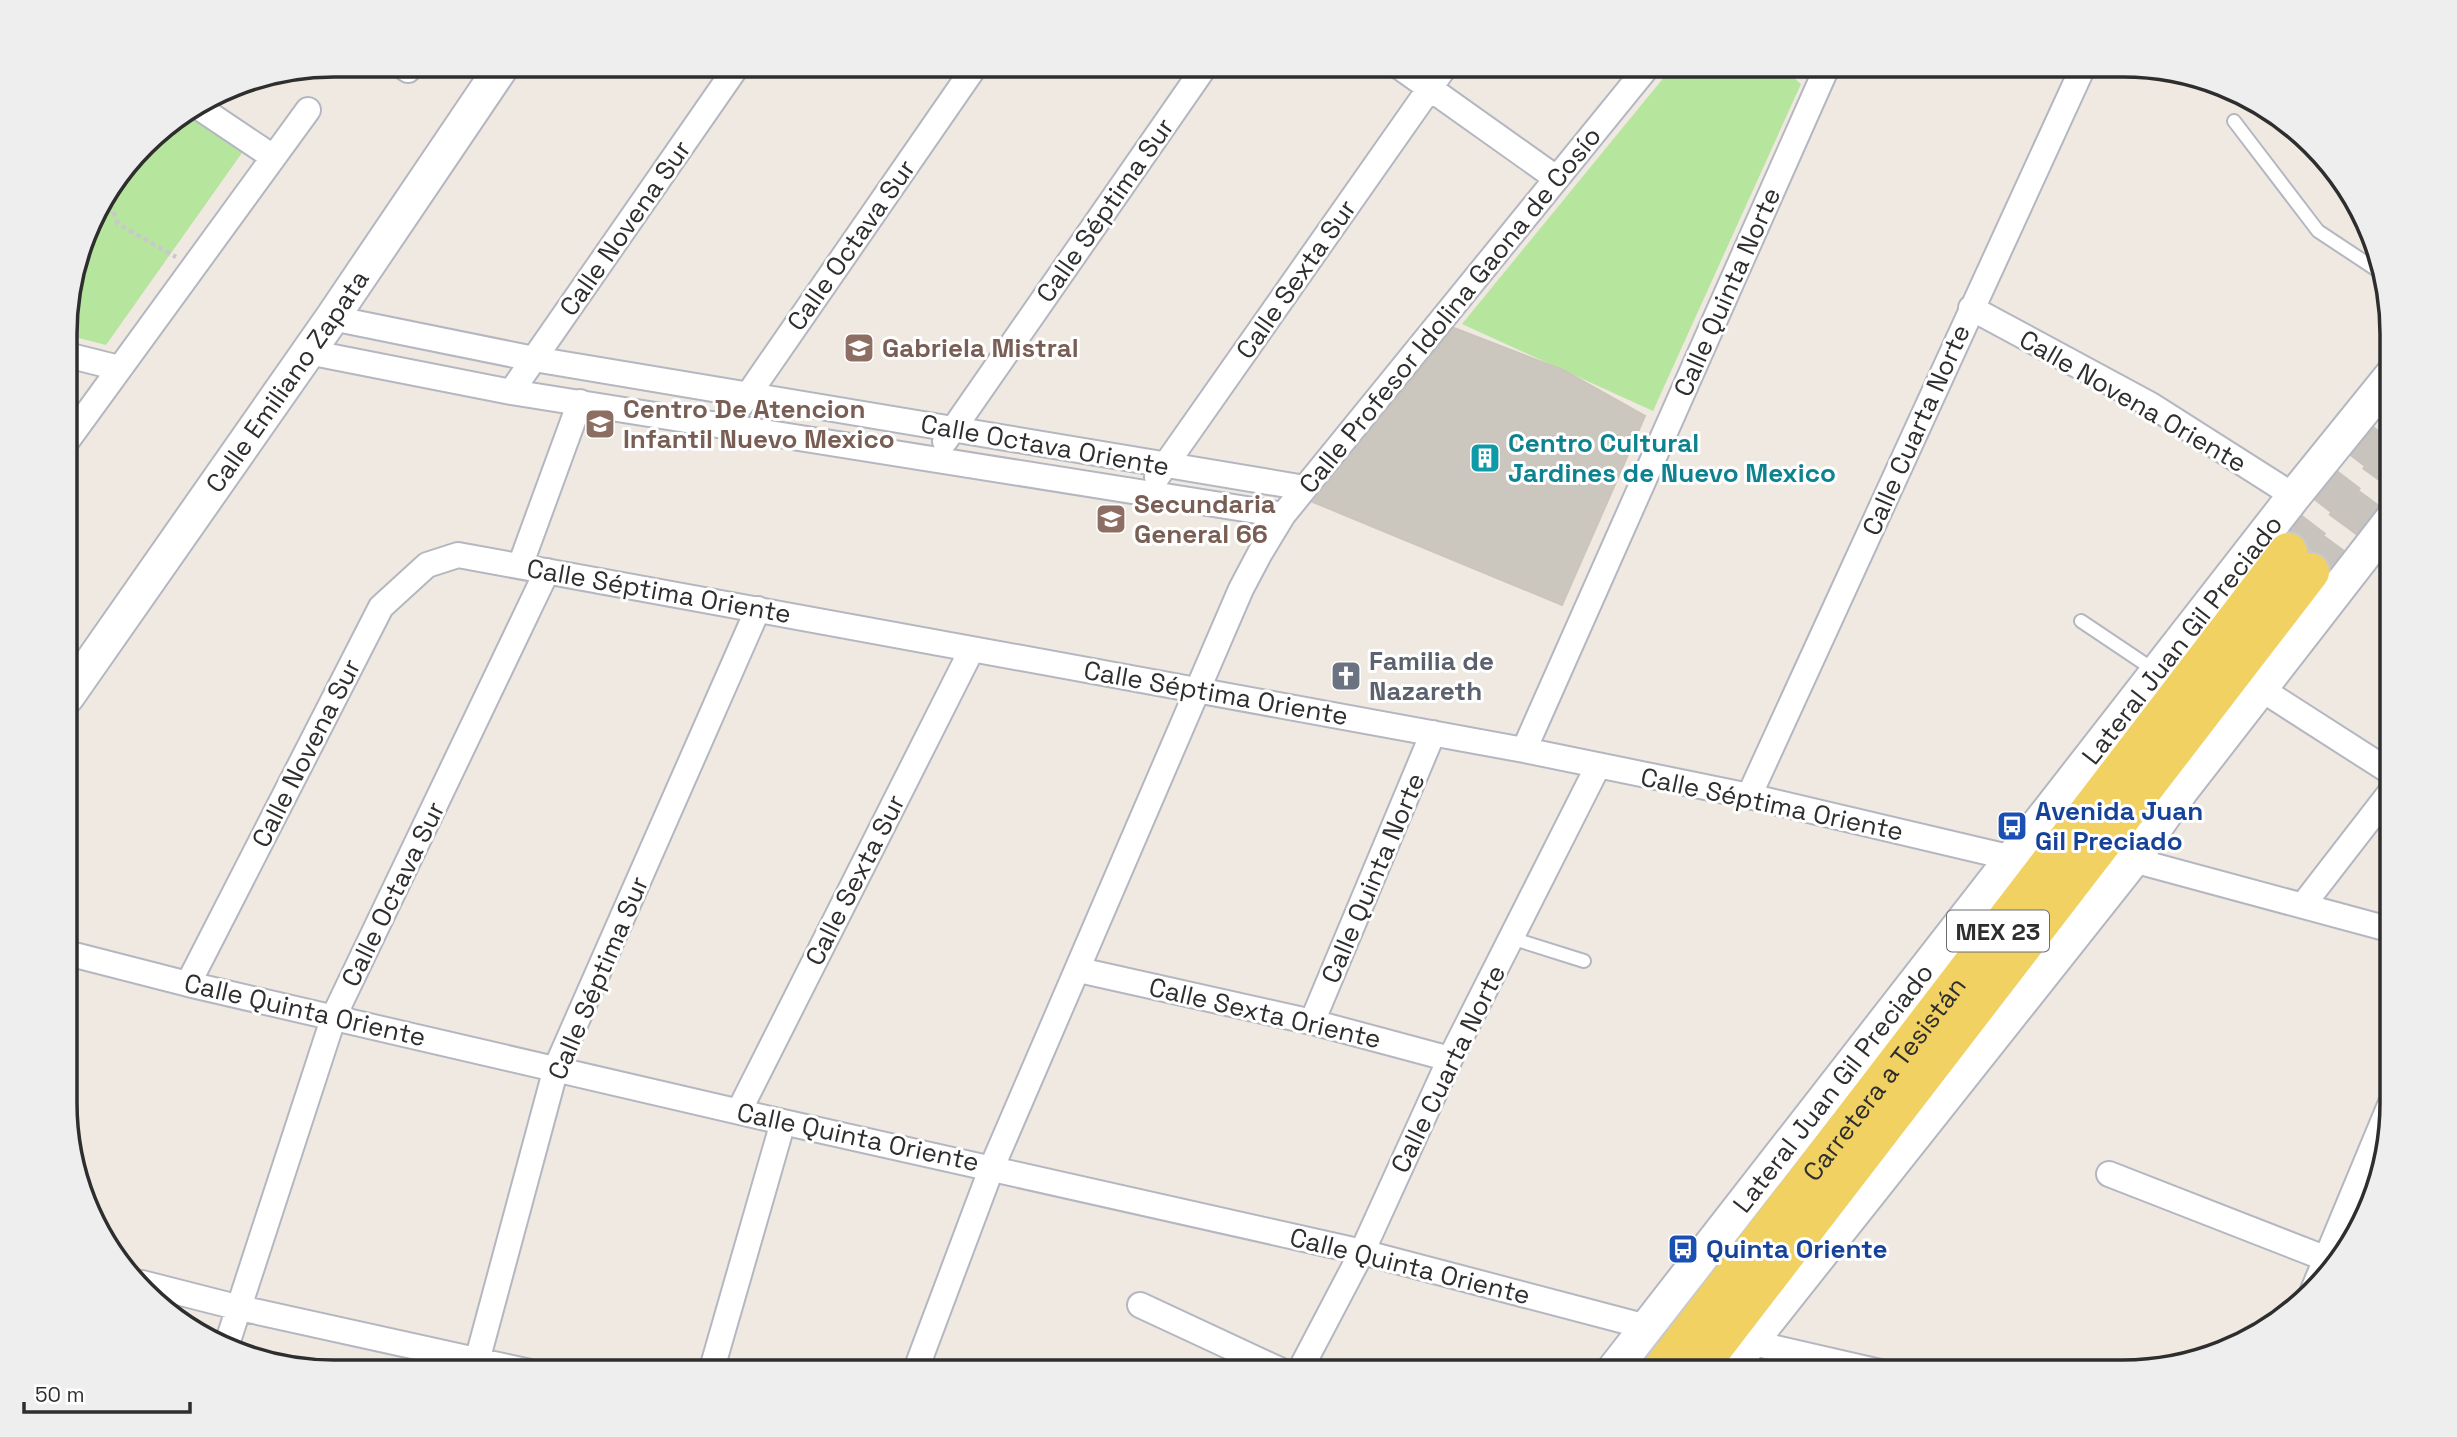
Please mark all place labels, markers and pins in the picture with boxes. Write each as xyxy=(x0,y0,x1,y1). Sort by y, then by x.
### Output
school or university icon: Gabriela Mistral xyxy=(842,331,876,365)
place label: Gabriela Mistral xyxy=(882,331,1079,365)
place label: Centro De Atencion Infantil Nuevo Mexico xyxy=(623,392,895,456)
school or university icon: Centro De Atencion Infantil Nuevo Mexico xyxy=(583,407,617,441)
place label: Centro Cultural Jardines de Nuevo Mexico xyxy=(1508,426,1836,490)
building icon: Centro Cultural Jardines de Nuevo Mexico xyxy=(1468,441,1502,475)
place label: Secundaria General 66 xyxy=(1134,487,1276,551)
school or university icon: Secundaria General 66 xyxy=(1094,502,1128,536)
place label: Familia de Nazareth xyxy=(1369,644,1494,708)
church icon: Familia de Nazareth xyxy=(1329,659,1363,693)
place label: Avenida Juan Gil Preciado xyxy=(2035,794,2203,858)
bus stop icon: Avenida Juan Gil Preciado xyxy=(1995,809,2029,843)
bus stop icon: Quinta Oriente xyxy=(1666,1232,1700,1266)
place label: Quinta Oriente xyxy=(1706,1232,1887,1266)

